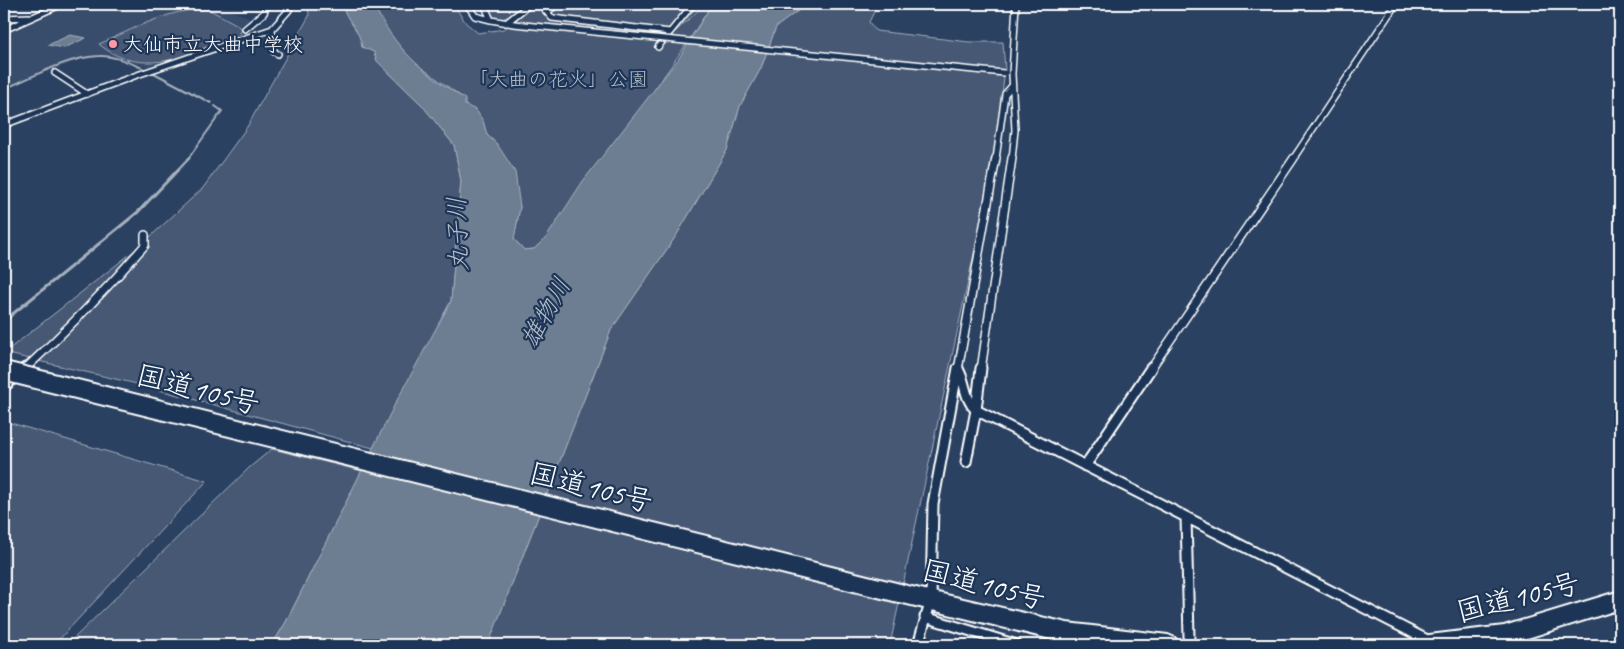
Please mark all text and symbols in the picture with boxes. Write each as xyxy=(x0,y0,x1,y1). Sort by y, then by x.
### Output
place label: 大仙市立大曲中学校 xyxy=(123,32,303,57)
marker: 大仙市立大曲中学校 xyxy=(107,38,119,50)
park label: 「大曲の花火」公園 xyxy=(468,67,648,92)
water label: 丸子川 xyxy=(441,196,475,272)
water label: 雄物川 xyxy=(514,272,578,353)
street label: 国道105号 xyxy=(132,356,264,423)
street label: 国道105号 xyxy=(525,454,657,521)
street label: 国道105号 xyxy=(918,551,1050,618)
street label: 国道105号 xyxy=(1452,564,1584,631)

